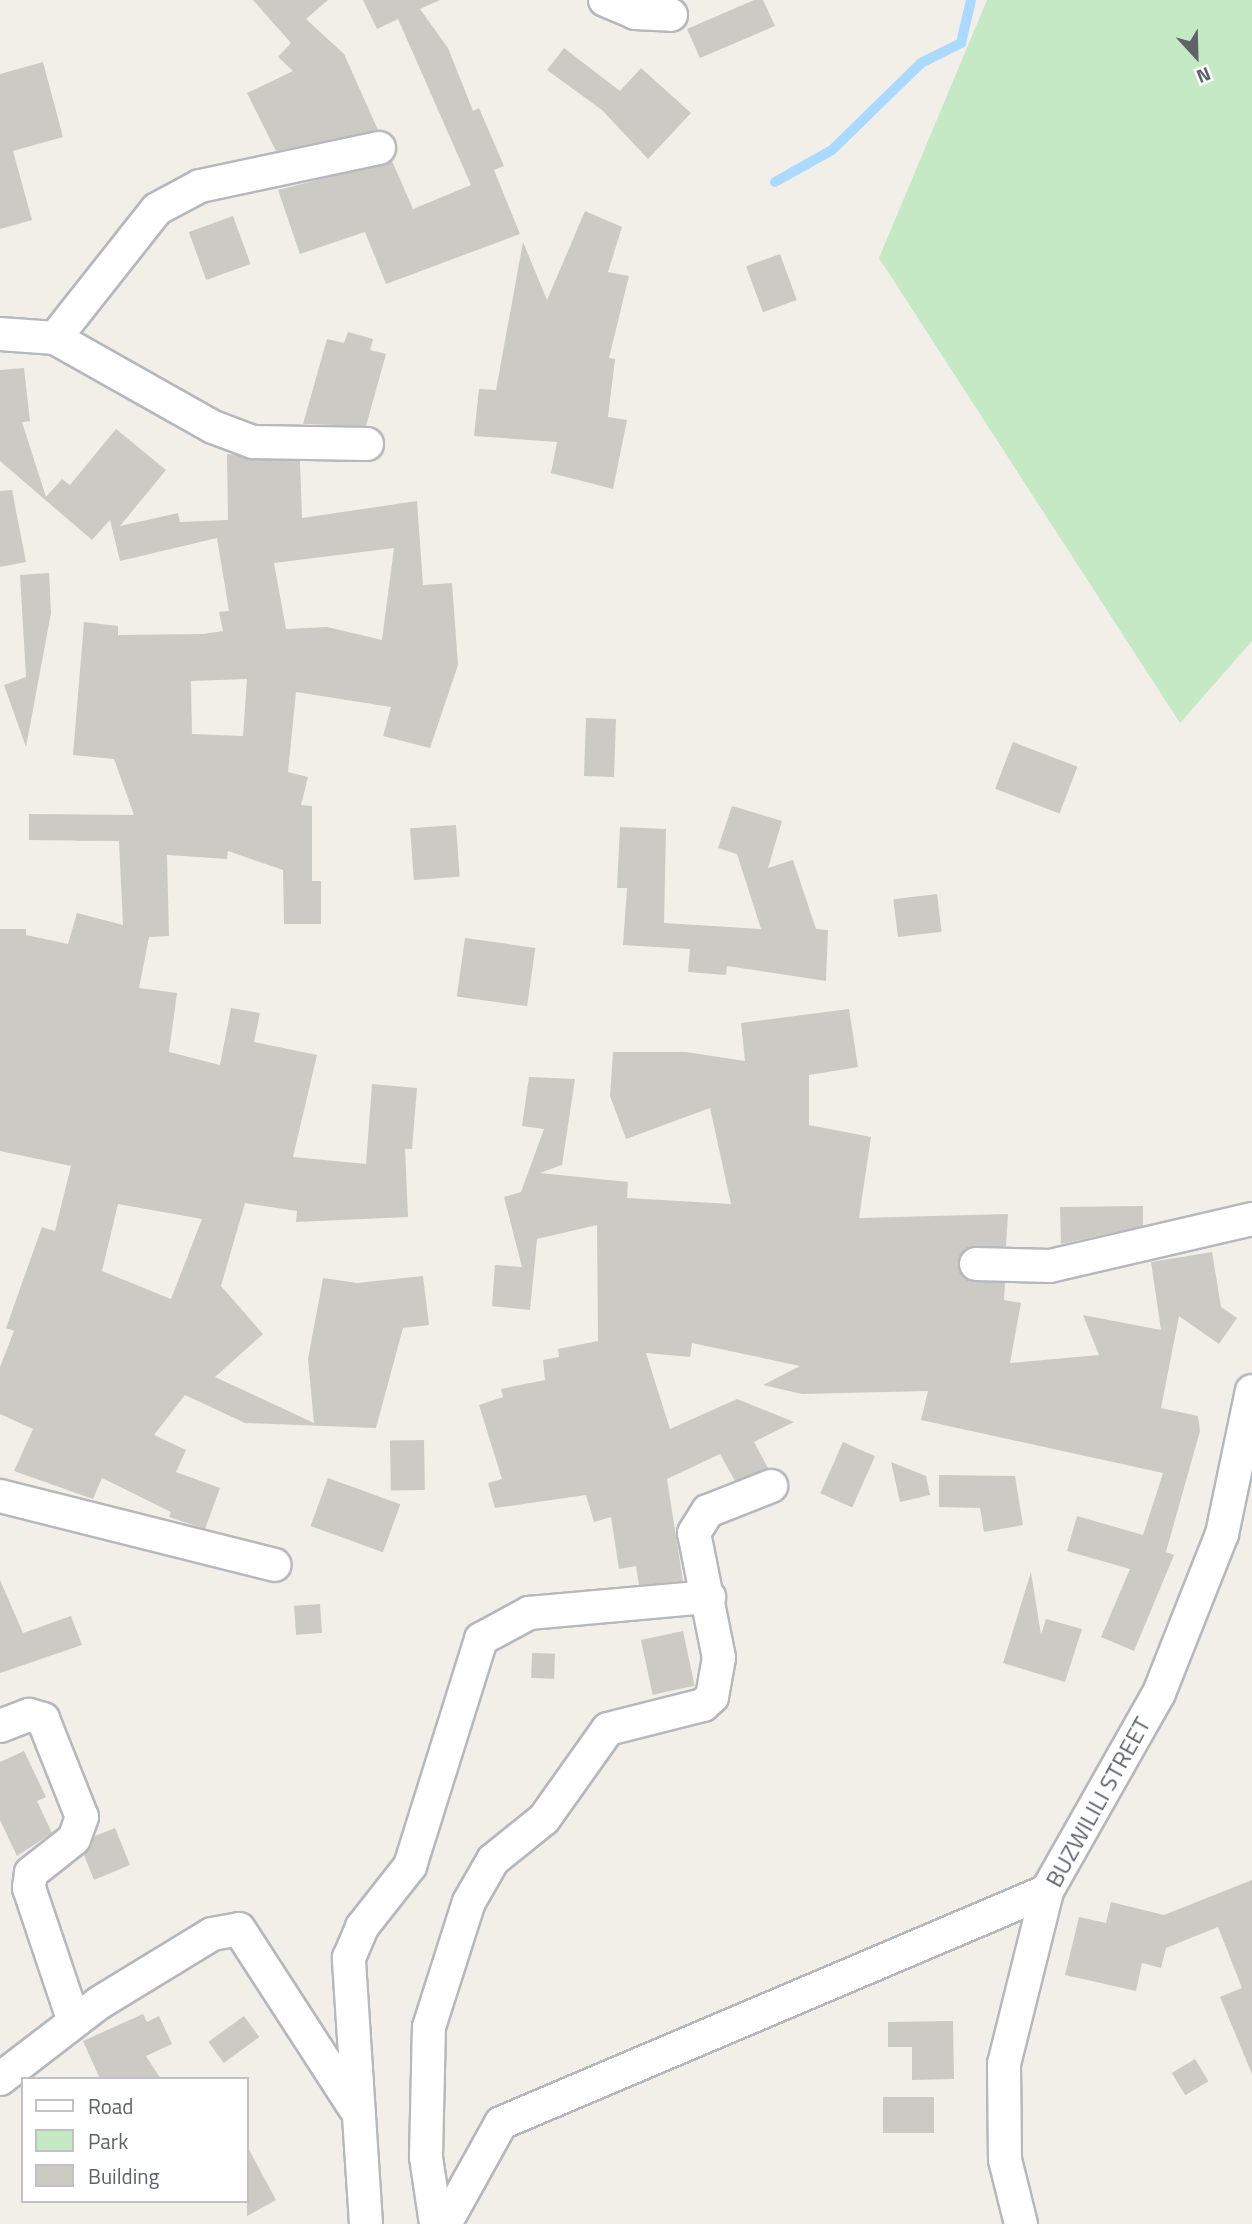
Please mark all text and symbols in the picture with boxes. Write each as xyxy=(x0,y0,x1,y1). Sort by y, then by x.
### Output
north arrow xyxy=(1161,21,1231,91)
text: N xyxy=(1193,60,1216,92)
street label: BUZWILILI STREET xyxy=(1039,1712,1157,1892)
legend xyxy=(21,2077,248,2203)
text: Road xyxy=(88,2090,133,2122)
text: Park xyxy=(88,2125,128,2157)
text: Building xyxy=(88,2160,159,2192)

